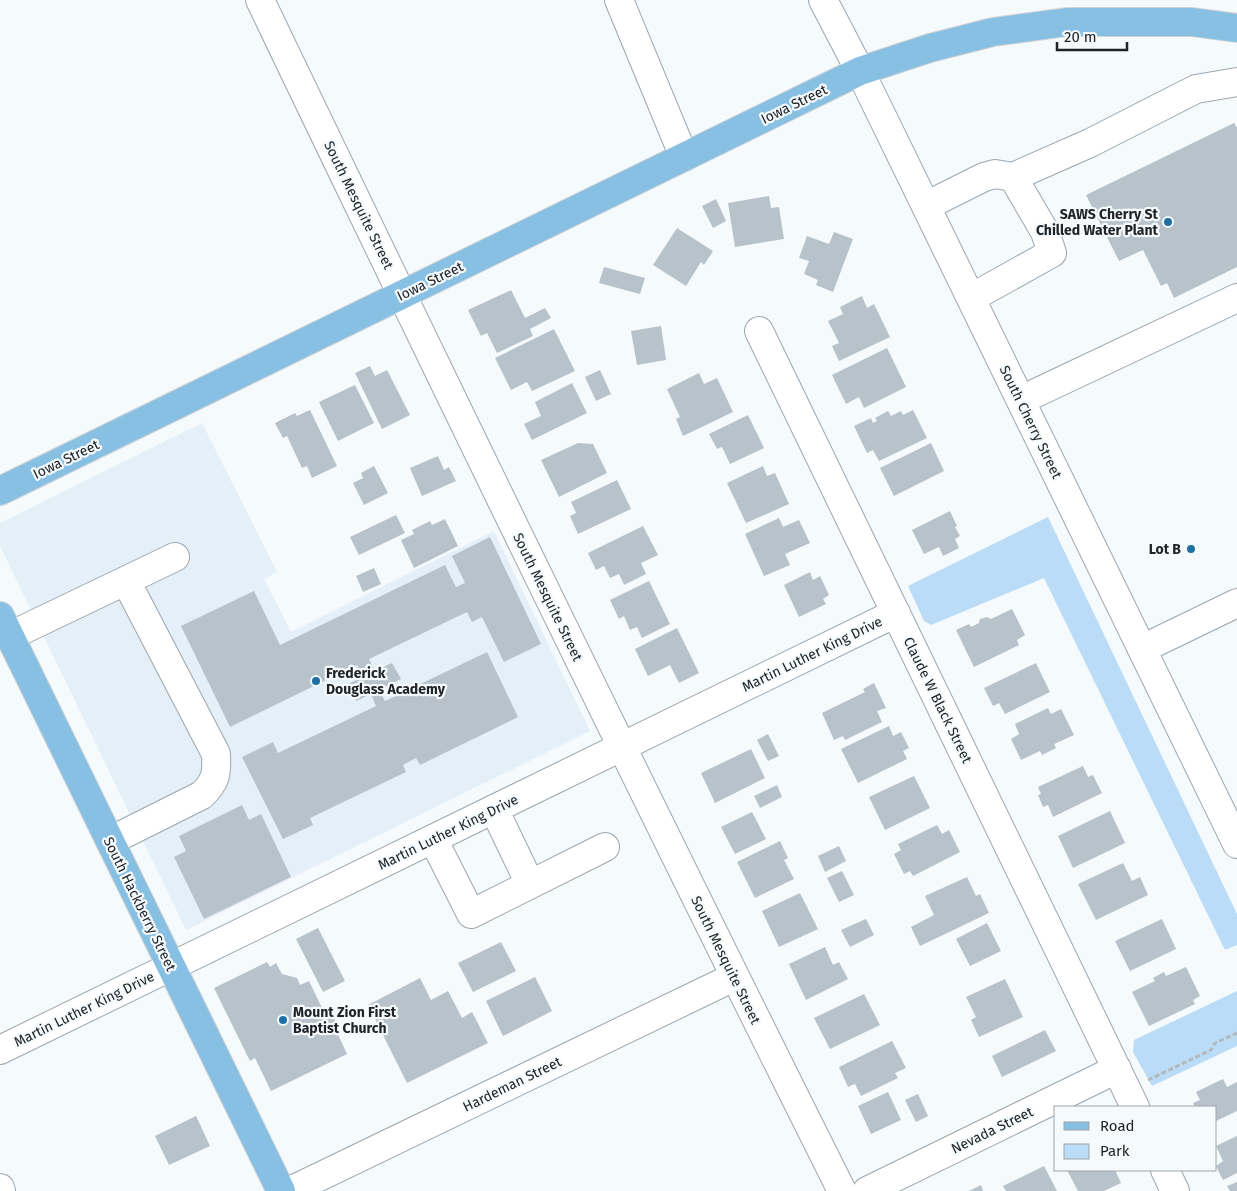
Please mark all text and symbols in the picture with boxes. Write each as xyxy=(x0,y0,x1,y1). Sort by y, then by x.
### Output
scale bar xyxy=(1057,20,1127,52)
text: 20 m xyxy=(1064,28,1097,46)
street label: Iowa Street xyxy=(758,81,831,128)
street label: South Mesquite Street xyxy=(320,138,397,273)
place label: SAWS Cherry St Chilled Water Plant xyxy=(1036,206,1159,239)
marker: SAWS Cherry St Chilled Water Plant xyxy=(1162,216,1174,228)
street label: Iowa Street xyxy=(394,258,467,305)
street label: South Cherry Street xyxy=(996,363,1066,482)
street label: Iowa Street xyxy=(30,436,103,483)
street label: South Mesquite Street xyxy=(509,530,586,665)
place label: Lot B xyxy=(1149,541,1181,558)
marker: Lot B xyxy=(1185,543,1197,555)
street label: Martin Luther King Drive xyxy=(739,613,885,696)
street label: Claude W Black Street xyxy=(900,634,976,767)
place label: Frederick Douglass Academy xyxy=(326,665,446,698)
marker: Frederick Douglass Academy xyxy=(310,675,322,687)
street label: Martin Luther King Drive xyxy=(375,791,521,874)
street label: South Hackberry Street xyxy=(100,834,180,975)
street label: South Mesquite Street xyxy=(687,893,764,1028)
street label: Martin Luther King Drive xyxy=(11,968,157,1051)
place label: Mount Zion First Baptist Church xyxy=(293,1004,397,1037)
marker: Mount Zion First Baptist Church xyxy=(277,1014,289,1026)
street label: Hardeman Street xyxy=(460,1053,565,1116)
street label: Nevada Street xyxy=(948,1103,1037,1158)
legend xyxy=(1054,1106,1217,1171)
text: Road xyxy=(1100,1117,1135,1135)
text: Park xyxy=(1100,1142,1130,1160)

